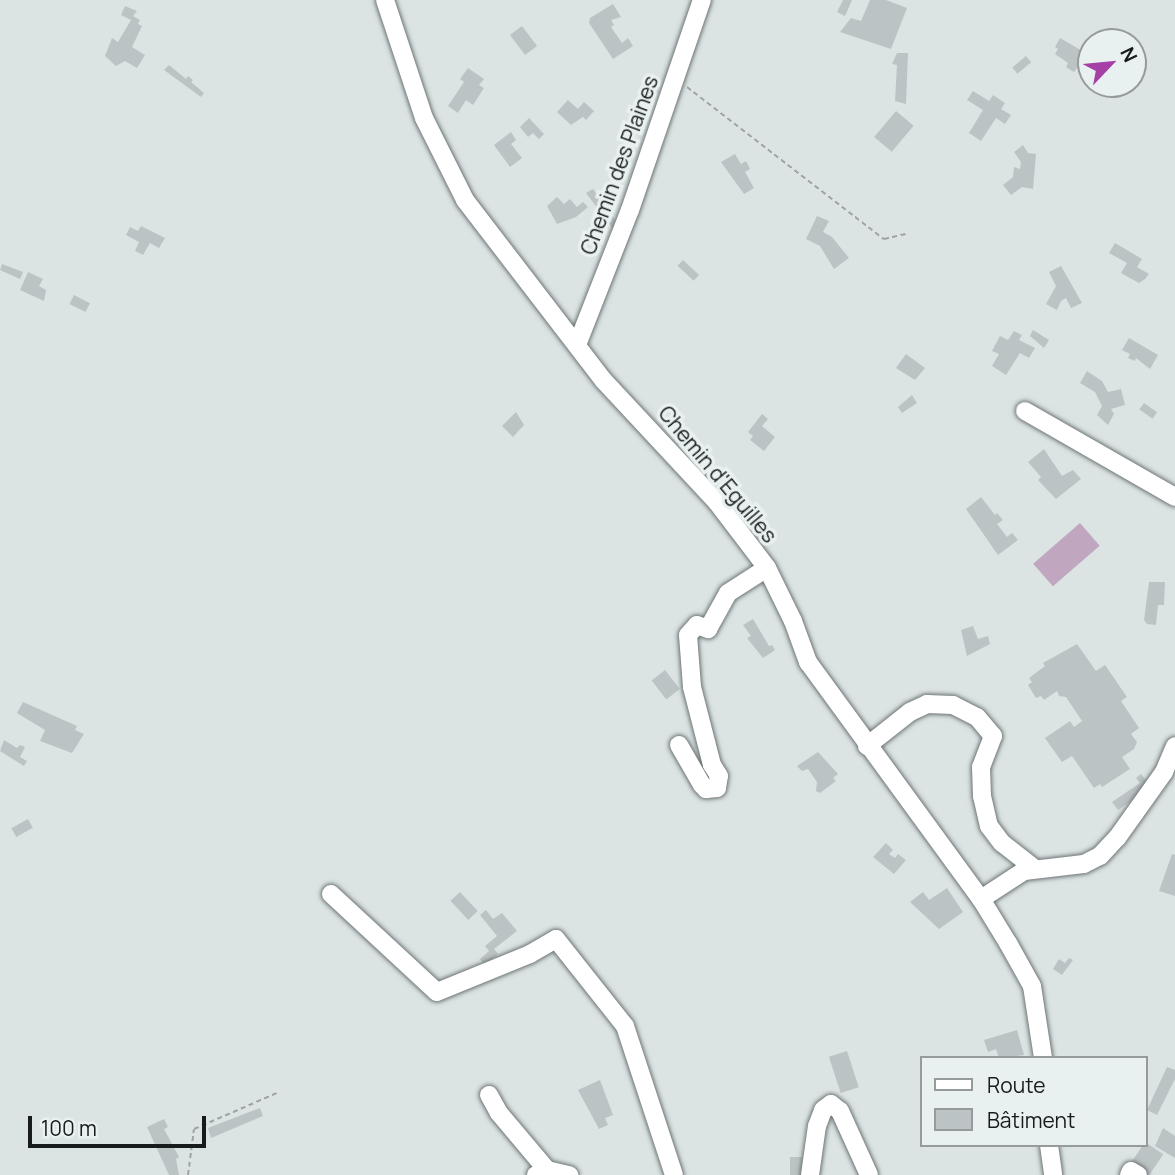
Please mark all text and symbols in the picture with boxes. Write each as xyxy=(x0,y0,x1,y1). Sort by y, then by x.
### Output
north arrow xyxy=(1077,28,1147,98)
text: N xyxy=(1114,43,1144,67)
street label: Chemin des Plaines xyxy=(575,72,663,258)
street label: Chemin d'Eguilles xyxy=(653,401,783,547)
legend xyxy=(920,1056,1147,1147)
text: Route xyxy=(987,1071,1045,1099)
scale bar xyxy=(32,1102,210,1146)
text: Bâtiment xyxy=(987,1106,1075,1134)
text: 100 m xyxy=(41,1114,97,1142)

